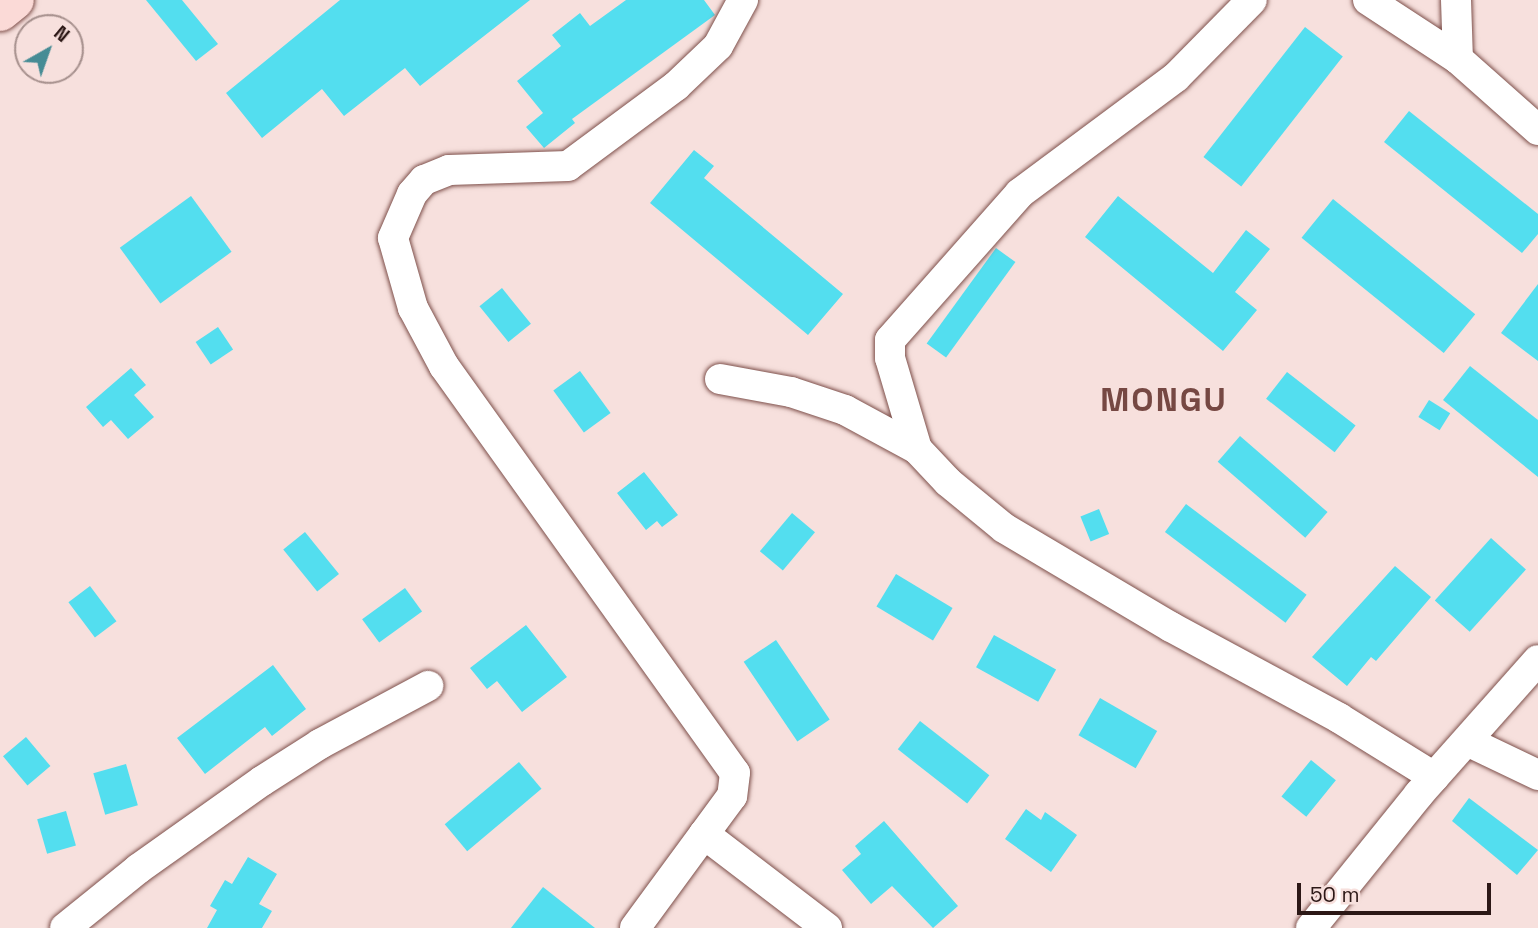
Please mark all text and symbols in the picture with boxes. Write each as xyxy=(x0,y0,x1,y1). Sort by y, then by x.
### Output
north arrow xyxy=(14,14,84,84)
text: N xyxy=(49,20,74,48)
district label: MONGU xyxy=(1101,381,1227,421)
scale bar xyxy=(1300,869,1494,913)
text: 50 m xyxy=(1310,881,1360,908)

